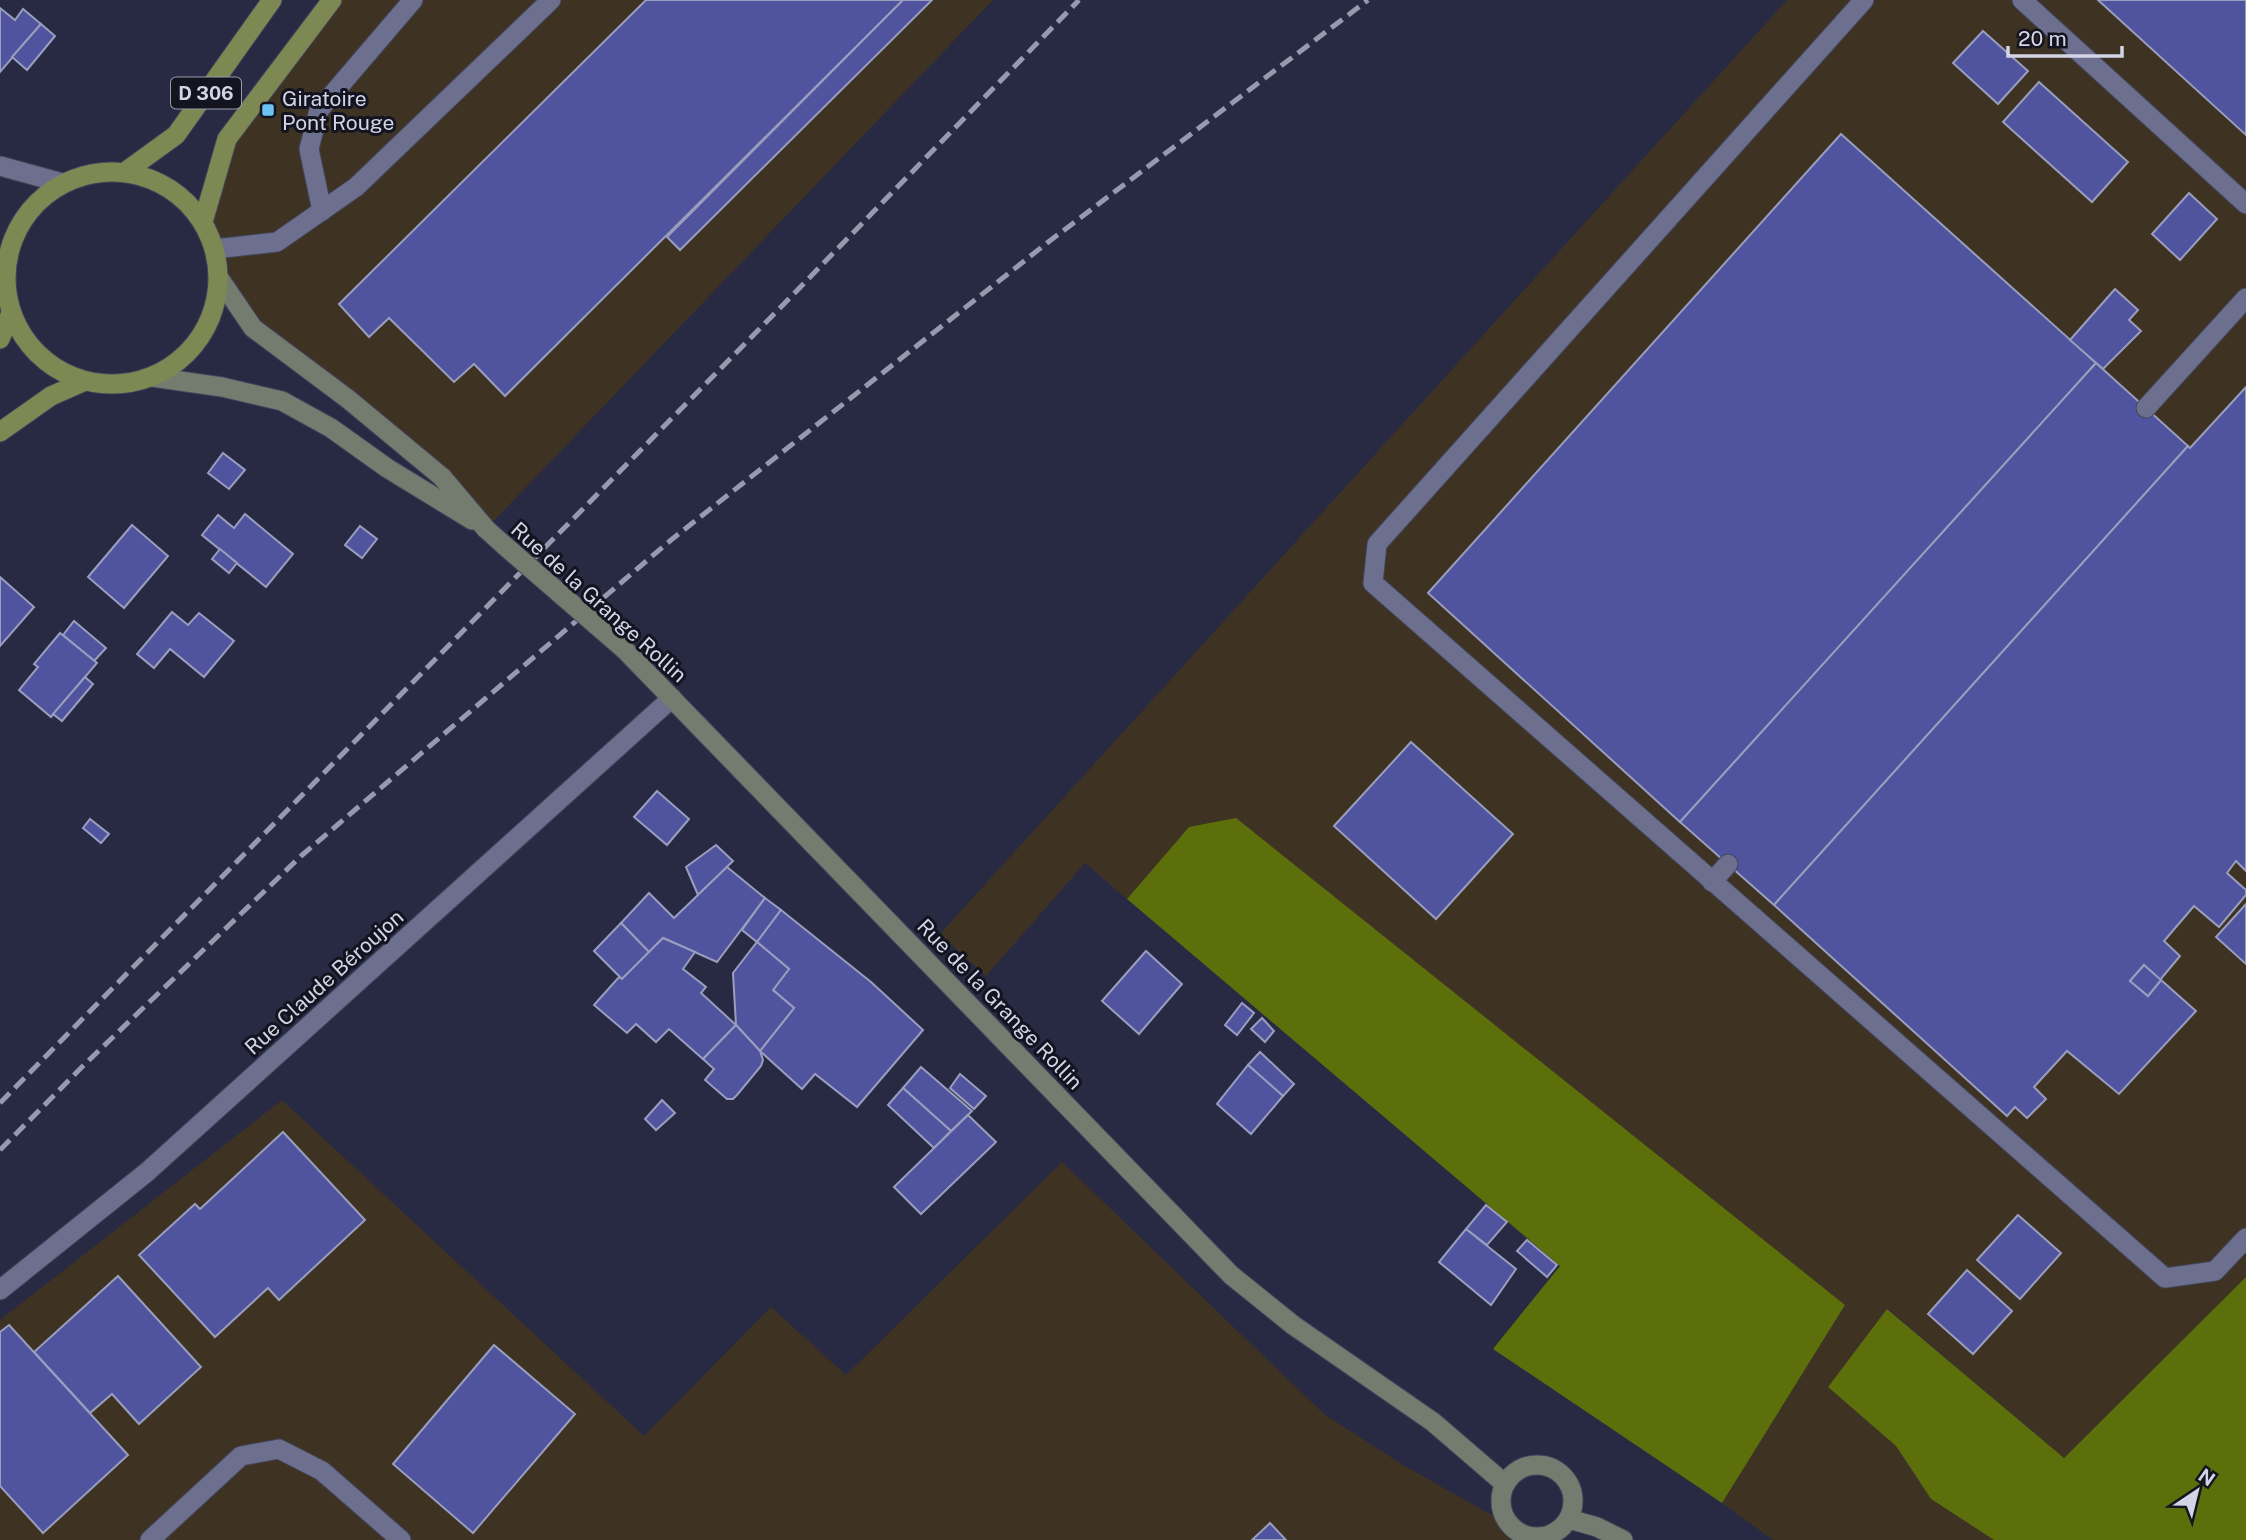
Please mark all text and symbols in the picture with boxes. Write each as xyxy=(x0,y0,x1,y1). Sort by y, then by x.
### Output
scale bar xyxy=(2008,14,2122,58)
text: 20 m xyxy=(2018,26,2067,51)
road number: D 306 xyxy=(171,78,241,108)
place label: Giratoire Pont Rouge xyxy=(282,86,394,135)
marker: Giratoire Pont Rouge xyxy=(260,102,276,118)
street label: Rue de la Grange Rollin xyxy=(506,517,692,687)
street label: Rue Claude Béroujon xyxy=(240,904,408,1060)
street label: Rue de la Grange Rollin xyxy=(912,914,1088,1094)
north arrow xyxy=(2162,1456,2232,1526)
text: N xyxy=(2194,1464,2219,1490)

